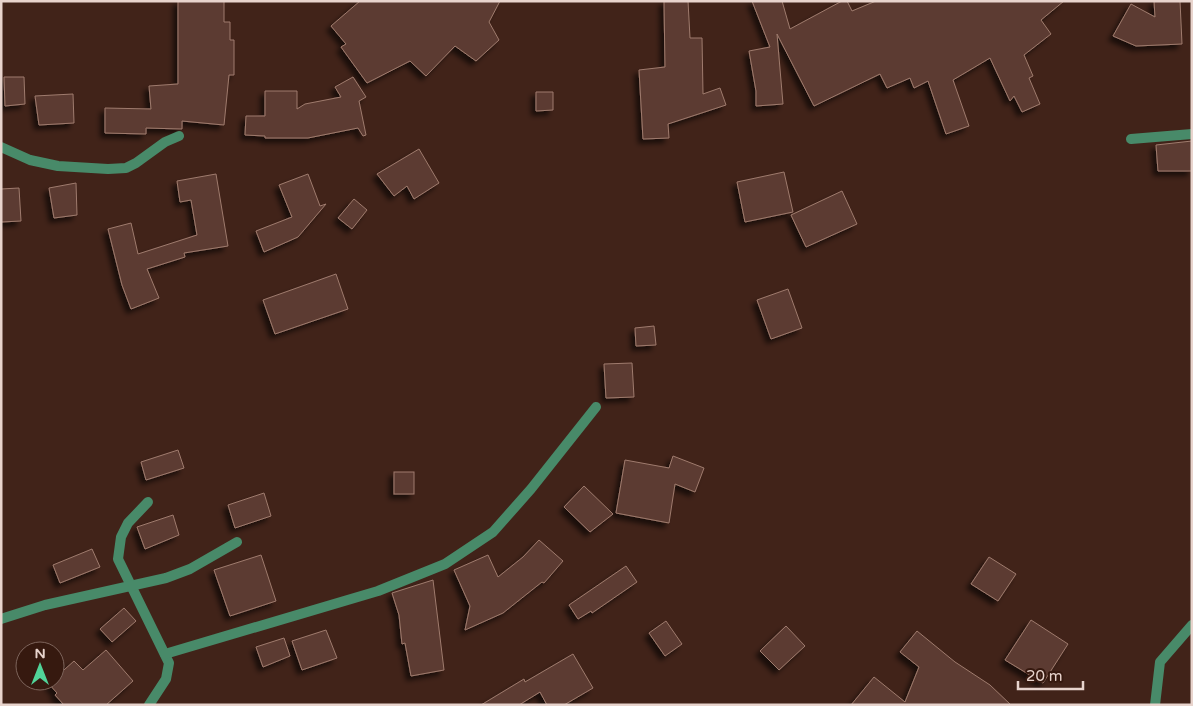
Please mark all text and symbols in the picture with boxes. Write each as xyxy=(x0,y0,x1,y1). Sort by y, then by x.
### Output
north arrow xyxy=(15,641,65,691)
text: N xyxy=(34,645,46,662)
scale bar xyxy=(1018,658,1083,690)
text: 20 m xyxy=(1026,667,1063,685)

